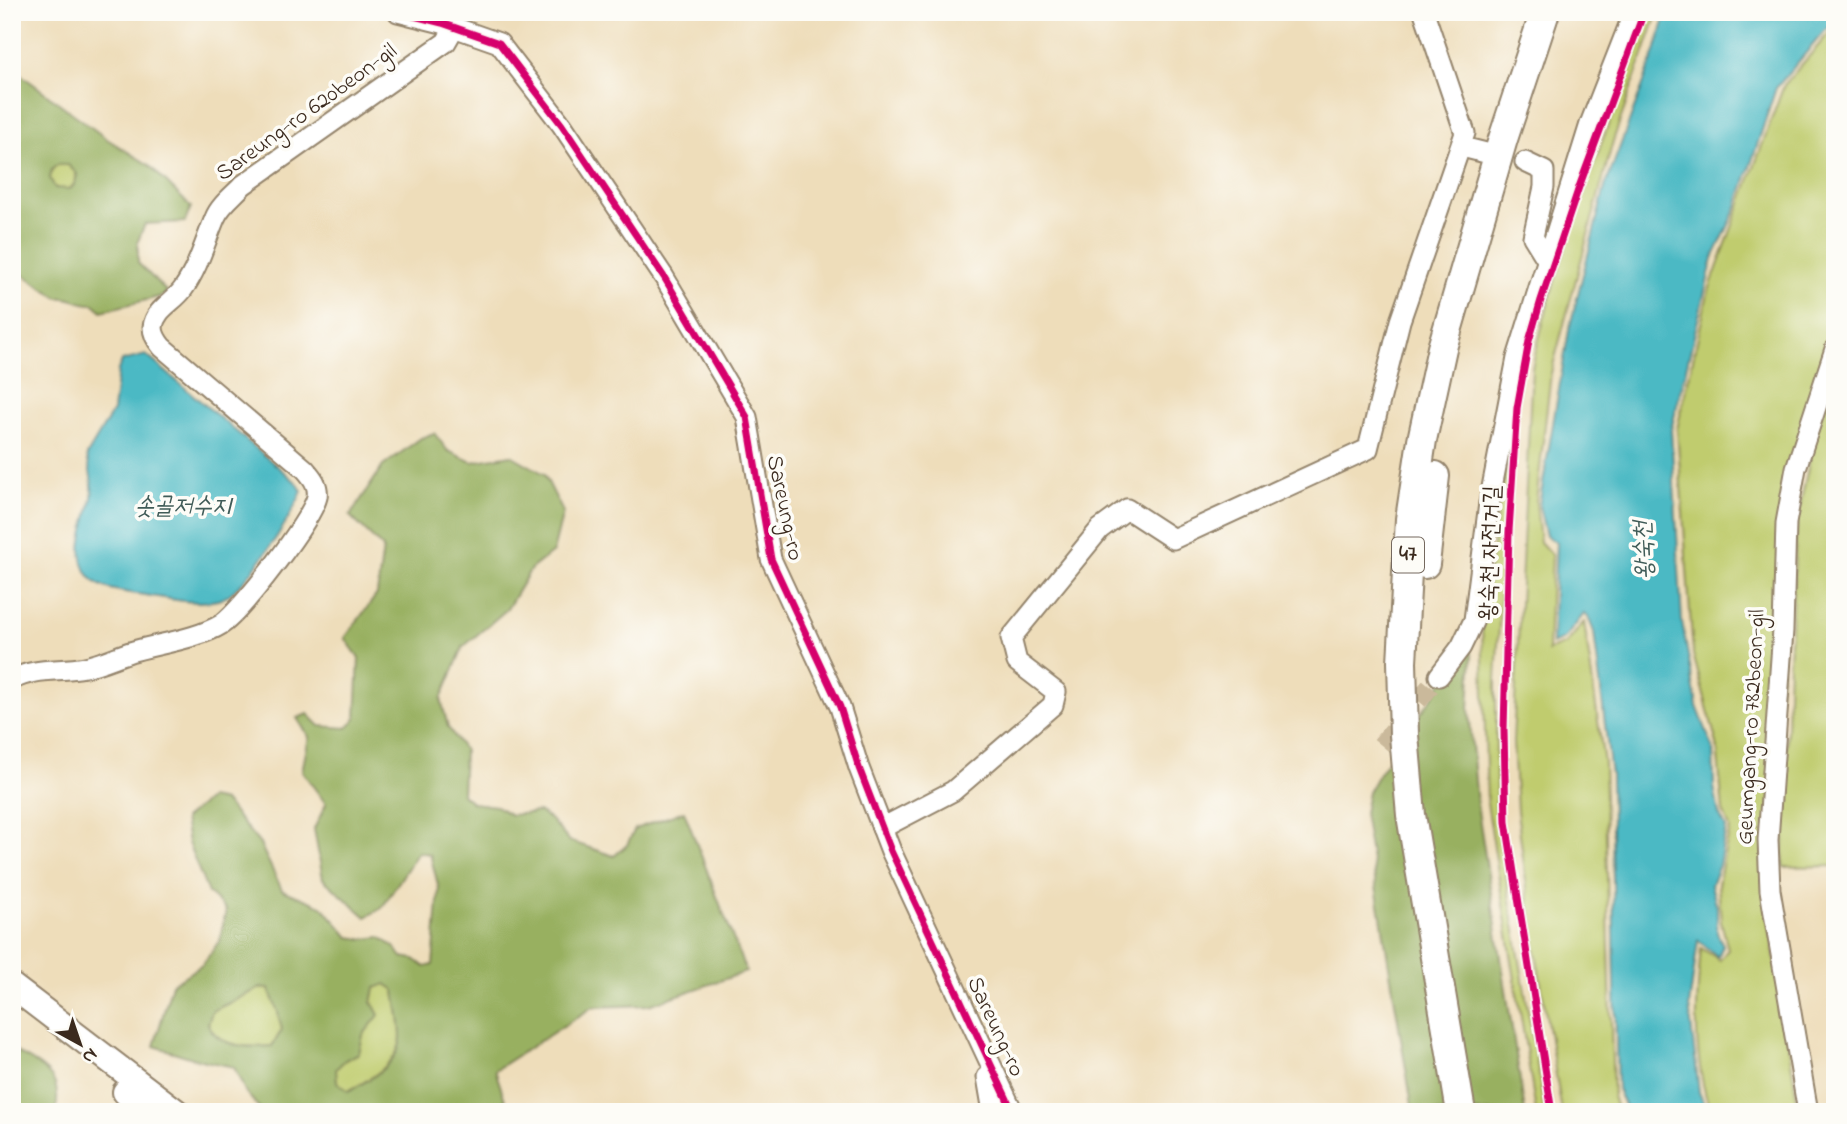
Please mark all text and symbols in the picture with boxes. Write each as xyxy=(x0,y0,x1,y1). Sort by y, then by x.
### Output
street label: Sareung-ro 620beon-gil xyxy=(209,36,405,191)
street label: Sareung-ro xyxy=(756,452,811,564)
street label: 왕숙천 자전거길 xyxy=(1472,485,1510,621)
water label: 솟골저수지 xyxy=(135,490,234,525)
water label: 왕숙천 xyxy=(1626,517,1664,580)
road number: 47 xyxy=(1392,538,1424,572)
street label: Geumgang-ro 782beon-gil xyxy=(1729,608,1776,846)
street label: Sareung-ro xyxy=(957,971,1033,1083)
north arrow xyxy=(46,1009,116,1078)
text: N xyxy=(76,1041,103,1070)

